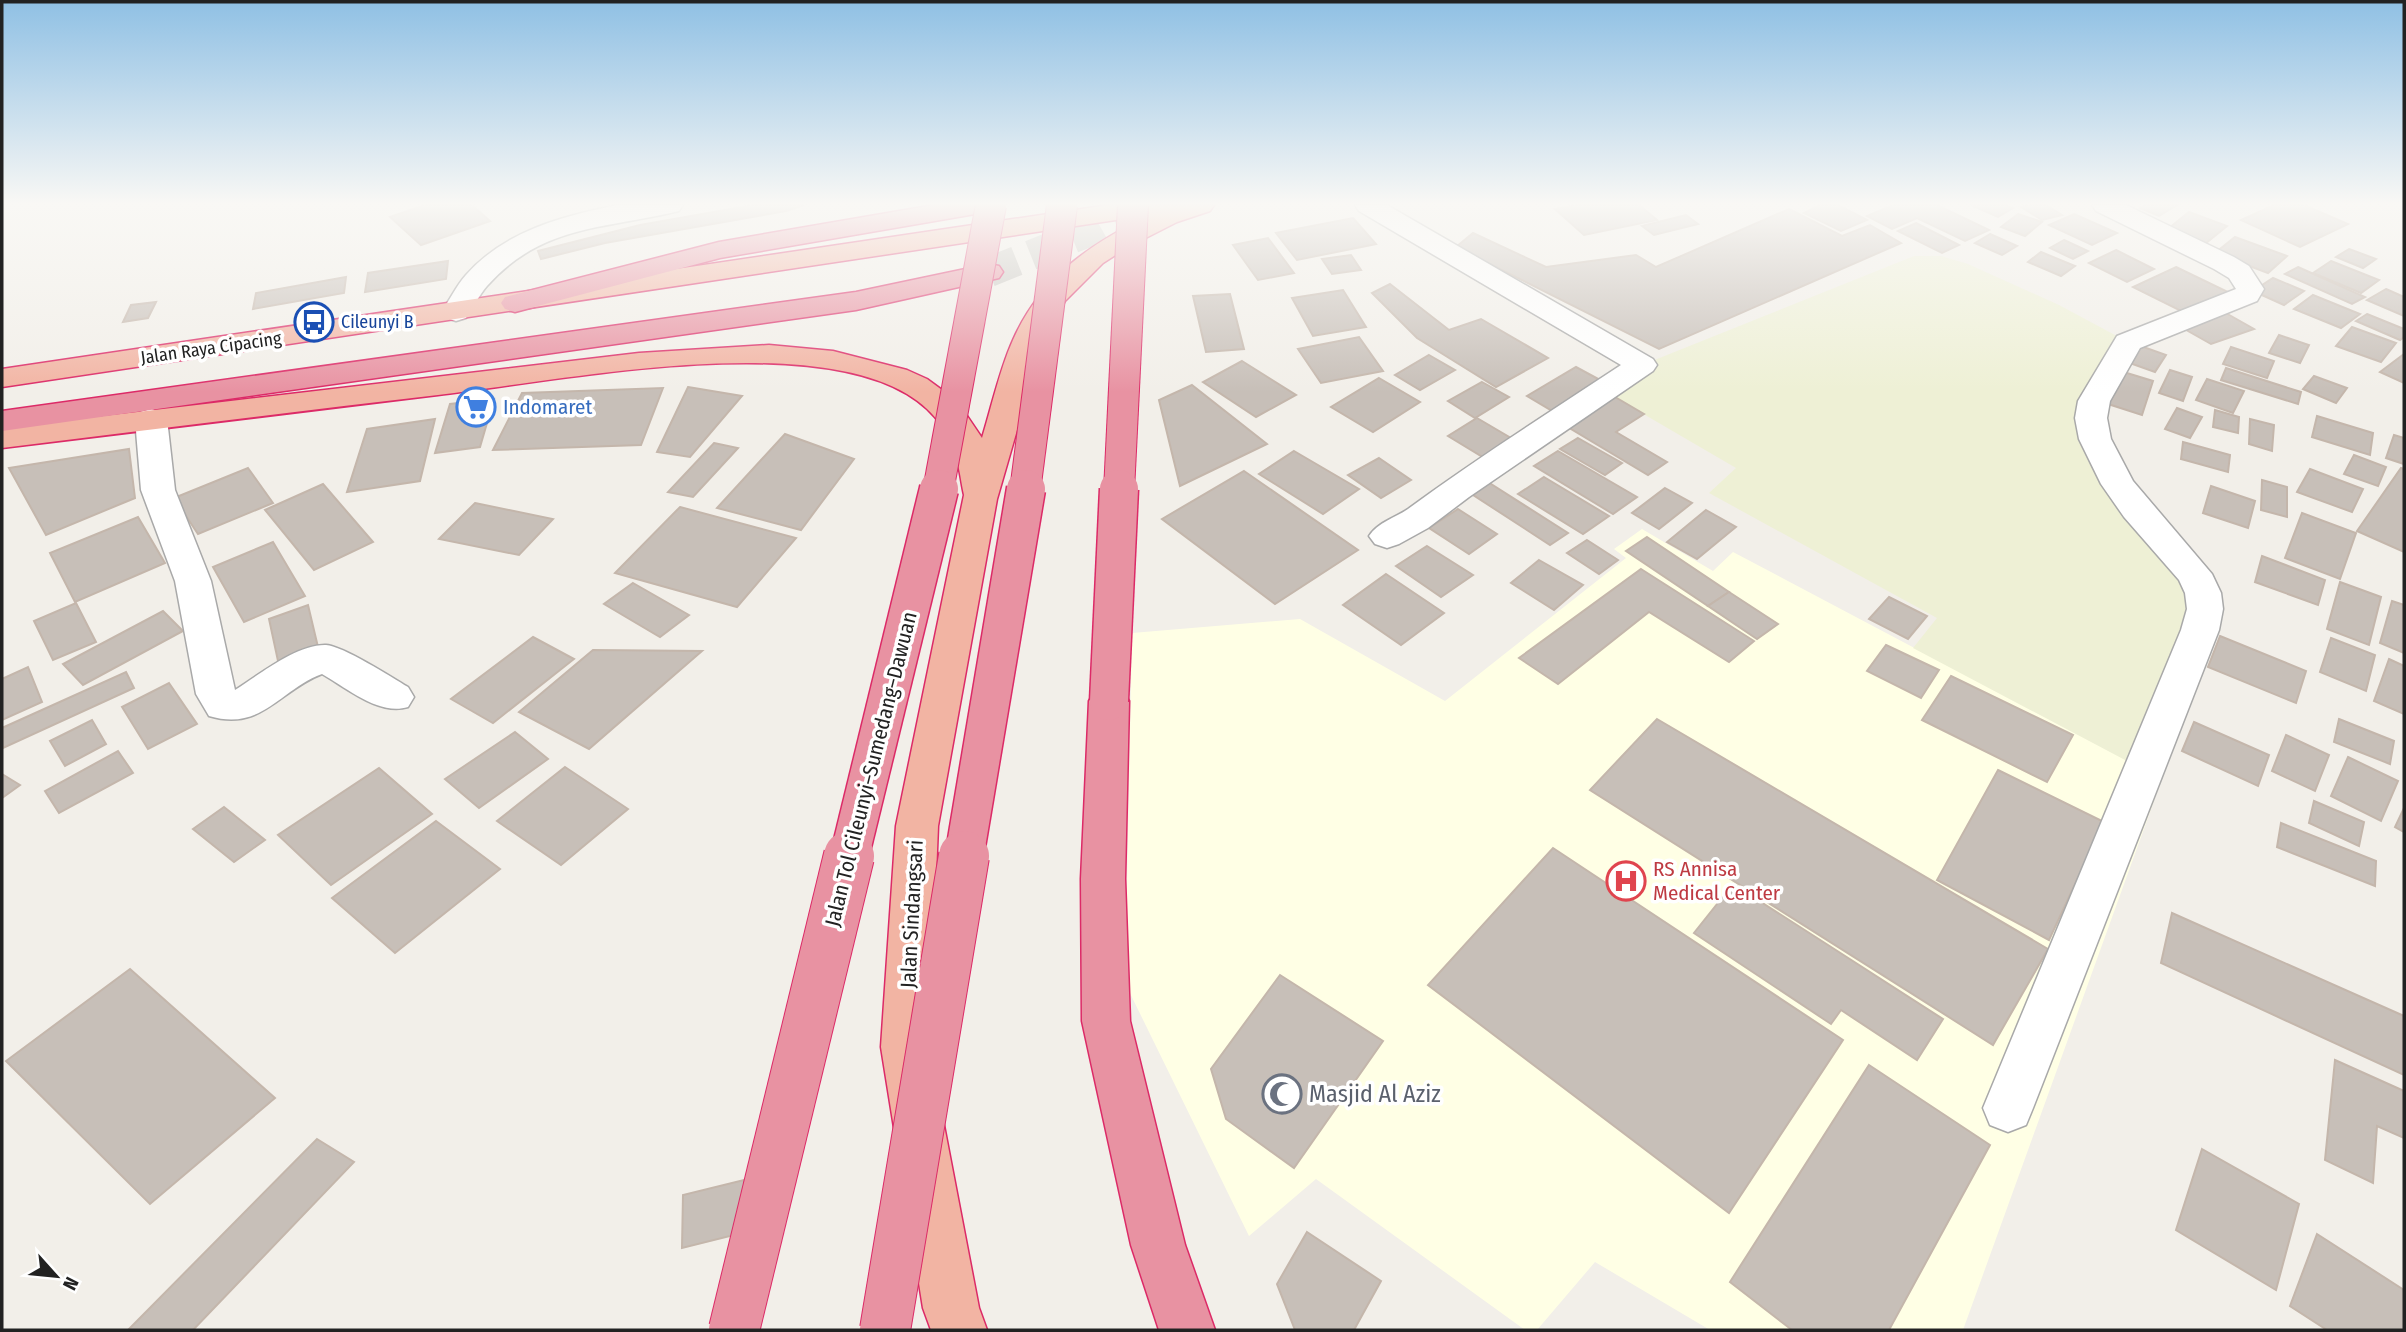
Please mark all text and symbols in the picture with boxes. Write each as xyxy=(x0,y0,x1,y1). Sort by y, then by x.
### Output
bus stop icon: Cileunyi B xyxy=(293,301,335,343)
place label: Cileunyi B xyxy=(341,311,414,333)
street label: Jalan Raya Cipacing xyxy=(139,327,283,369)
supermarket icon: Indomaret xyxy=(455,386,497,428)
place label: Indomaret xyxy=(503,394,592,420)
street label: Jalan Tol Cileunyi–Sumedang–Dawuan xyxy=(819,609,923,929)
street label: Jalan Sindangsari xyxy=(895,839,929,989)
place label: RS Annisa Medical Center xyxy=(1653,856,1781,906)
hospital icon: RS Annisa Medical Center xyxy=(1605,860,1647,902)
mosque icon: Masjid Al Aziz xyxy=(1261,1073,1303,1115)
place label: Masjid Al Aziz xyxy=(1309,1080,1441,1108)
north arrow xyxy=(21,1241,91,1311)
text: N xyxy=(58,1273,84,1294)

